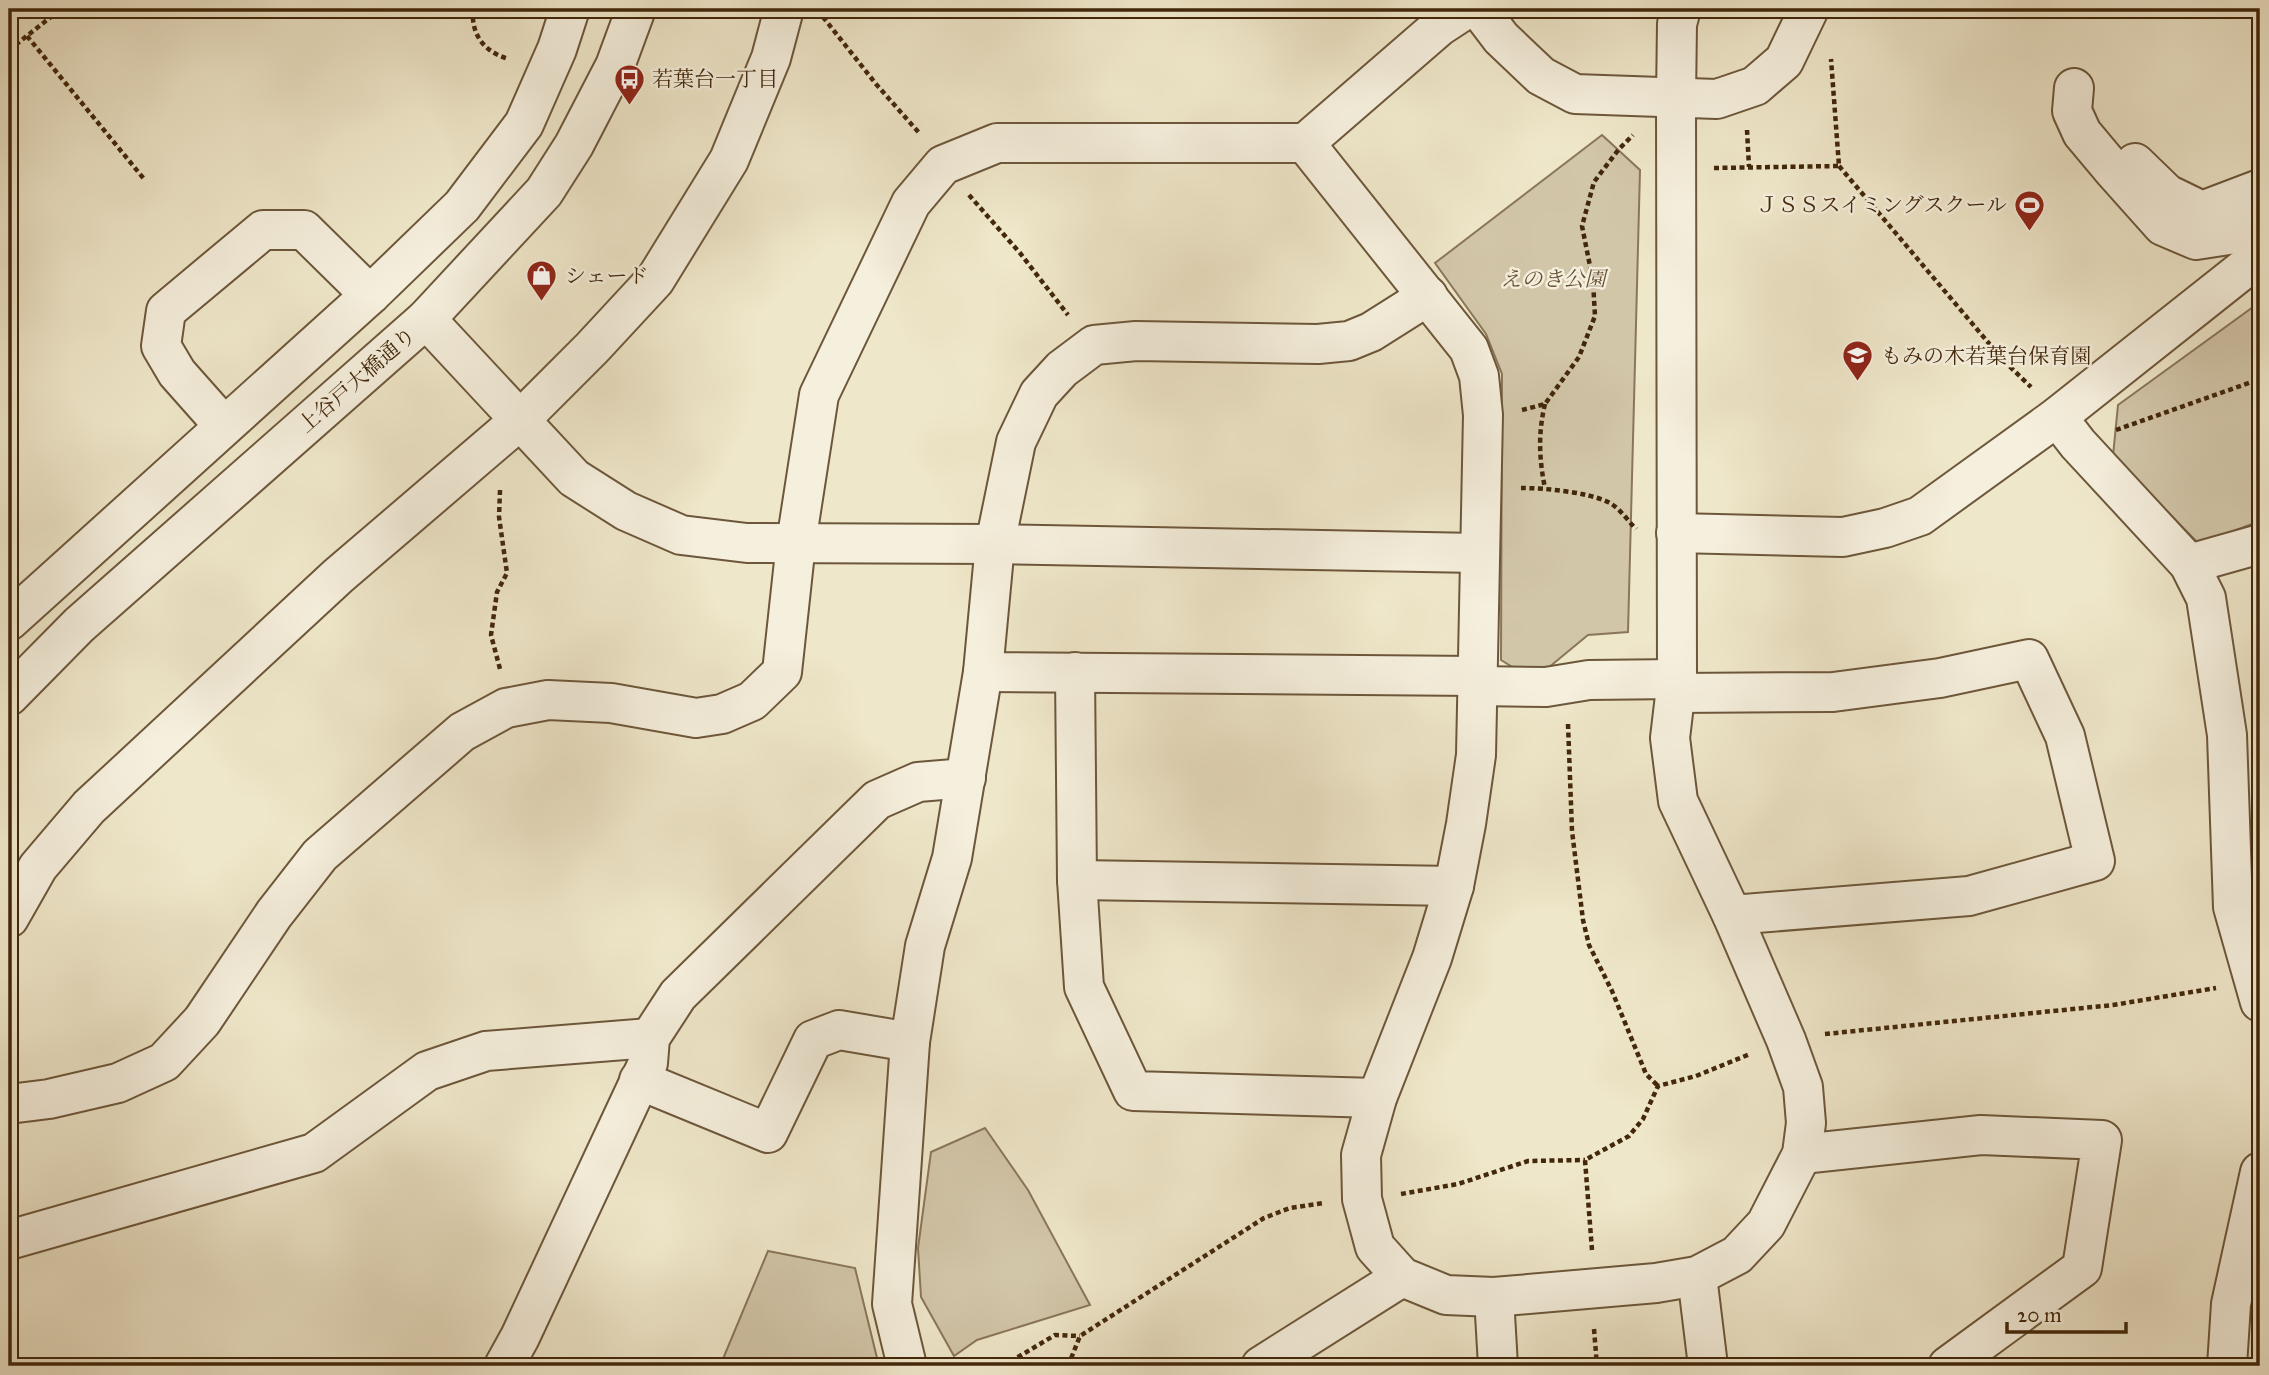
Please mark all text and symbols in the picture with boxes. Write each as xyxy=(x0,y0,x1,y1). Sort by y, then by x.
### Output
bus stop icon: 若葉台一丁目 xyxy=(612,62,646,106)
place label: 若葉台一丁目 xyxy=(652,66,778,92)
sports icon: ＪＳＳスイミングスクール xyxy=(2013,188,2047,232)
place label: ＪＳＳスイミングスクール xyxy=(1756,192,2007,218)
shop icon: シェード xyxy=(525,259,559,303)
place label: シェード xyxy=(565,263,649,289)
park label: えのき公園 xyxy=(1501,266,1608,292)
street label: 上谷戸大橋通り xyxy=(293,322,421,438)
school or university icon: もみの木若葉台保育園 xyxy=(1841,339,1875,383)
place label: もみの木若葉台保育園 xyxy=(1881,343,2091,369)
scale bar xyxy=(2007,1291,2126,1335)
text: 20 m xyxy=(2017,1302,2062,1328)

